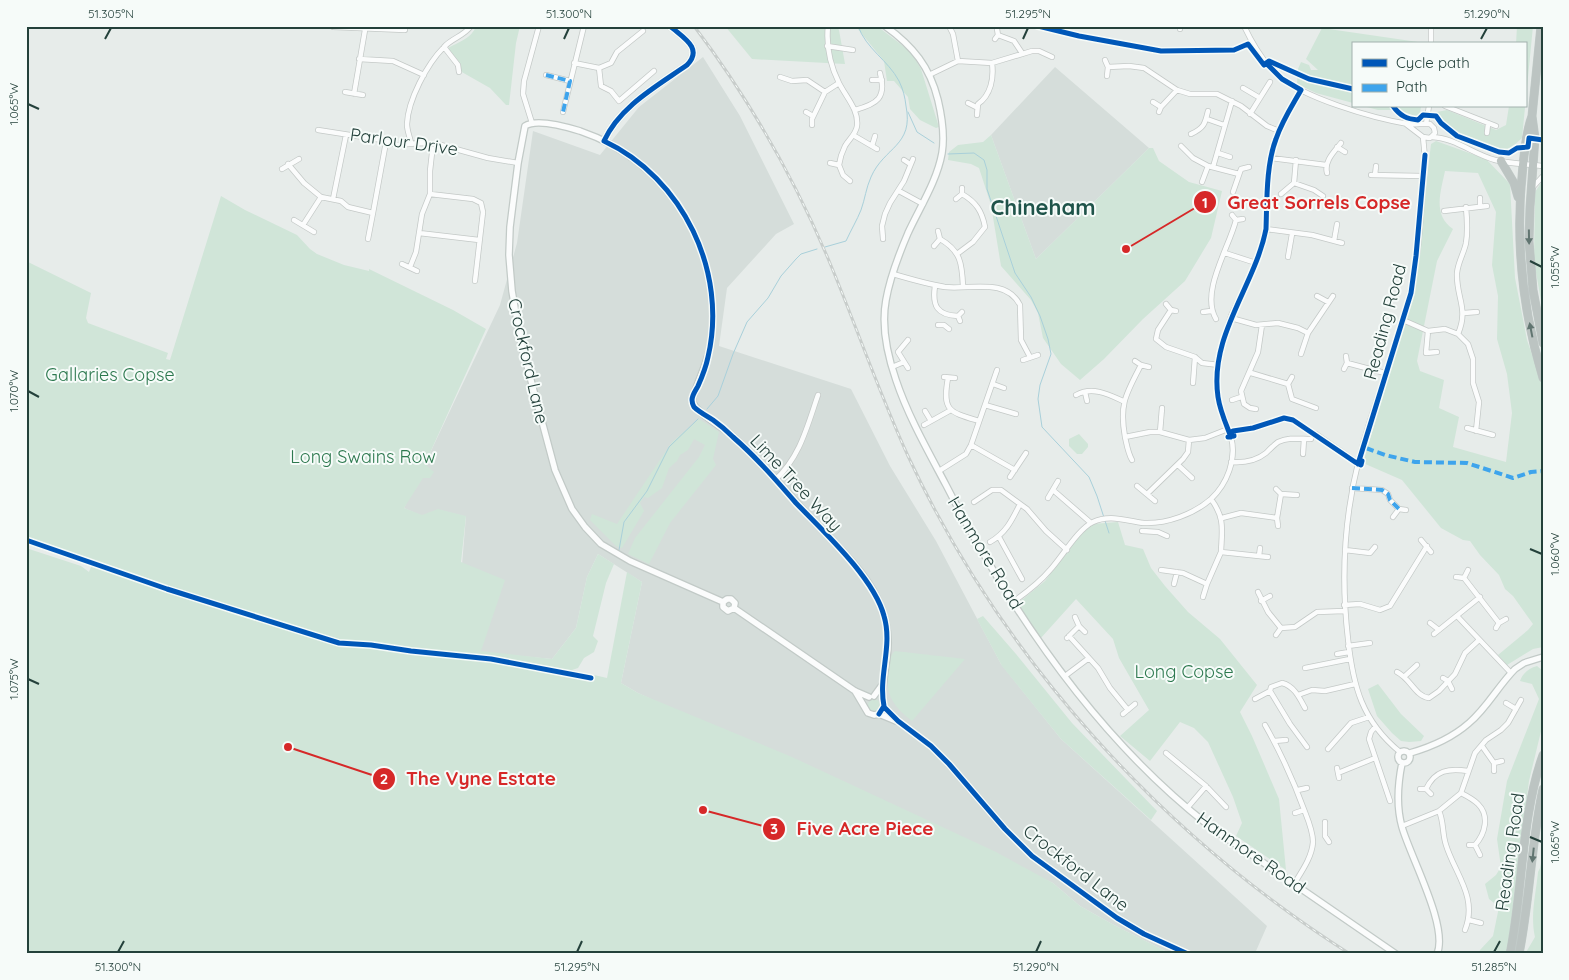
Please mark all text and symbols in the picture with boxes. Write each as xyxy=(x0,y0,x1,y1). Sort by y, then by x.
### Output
text: 51.305°N xyxy=(88,6,134,21)
text: 51.300°N xyxy=(546,6,592,21)
text: 51.295°N xyxy=(1005,6,1051,21)
text: 51.290°N xyxy=(1464,6,1510,21)
legend xyxy=(1352,42,1526,108)
text: Cycle path xyxy=(1396,53,1470,72)
text: Path xyxy=(1396,77,1428,96)
text: 1.065°W xyxy=(6,82,21,125)
street label: Parlour Drive xyxy=(349,123,460,160)
callout: Great Sorrels Copse xyxy=(1192,185,1421,219)
text: Great Sorrels Copse xyxy=(1227,190,1411,214)
district label: Chineham xyxy=(991,193,1095,221)
text: 1 xyxy=(1202,193,1208,212)
one-way arrow xyxy=(1525,229,1533,245)
text: 1.055°W xyxy=(1547,245,1562,288)
street label: Reading Road xyxy=(1358,261,1411,382)
street label: Crockford Lane xyxy=(503,296,554,426)
one-way arrow xyxy=(1527,323,1535,338)
park label: Gallaries Copse xyxy=(45,363,175,386)
text: 1.070°W xyxy=(6,370,21,412)
street label: Lime Tree Way xyxy=(745,429,847,536)
park label: Long Swains Row xyxy=(290,445,436,468)
street label: Hanmore Road xyxy=(943,492,1028,613)
text: 1.060°W xyxy=(1547,532,1562,575)
text: 1.075°W xyxy=(6,658,21,700)
park label: Long Copse xyxy=(1134,660,1234,683)
callout: The Vyne Estate xyxy=(371,762,566,796)
text: The Vyne Estate xyxy=(406,766,556,790)
text: 2 xyxy=(380,769,388,788)
street label: Reading Road xyxy=(1490,791,1529,912)
street label: Hanmore Road xyxy=(1192,807,1310,899)
callout: Five Acre Piece xyxy=(761,812,943,846)
text: Five Acre Piece xyxy=(797,816,933,840)
text: 3 xyxy=(770,819,778,838)
street label: Crockford Lane xyxy=(1019,819,1134,916)
text: 1.065°W xyxy=(1547,820,1562,863)
one-way arrow xyxy=(1529,847,1537,863)
text: 51.300°N xyxy=(95,959,141,974)
text: 51.295°N xyxy=(554,959,600,974)
text: 51.290°N xyxy=(1013,959,1059,974)
text: 51.285°N xyxy=(1471,959,1517,974)

